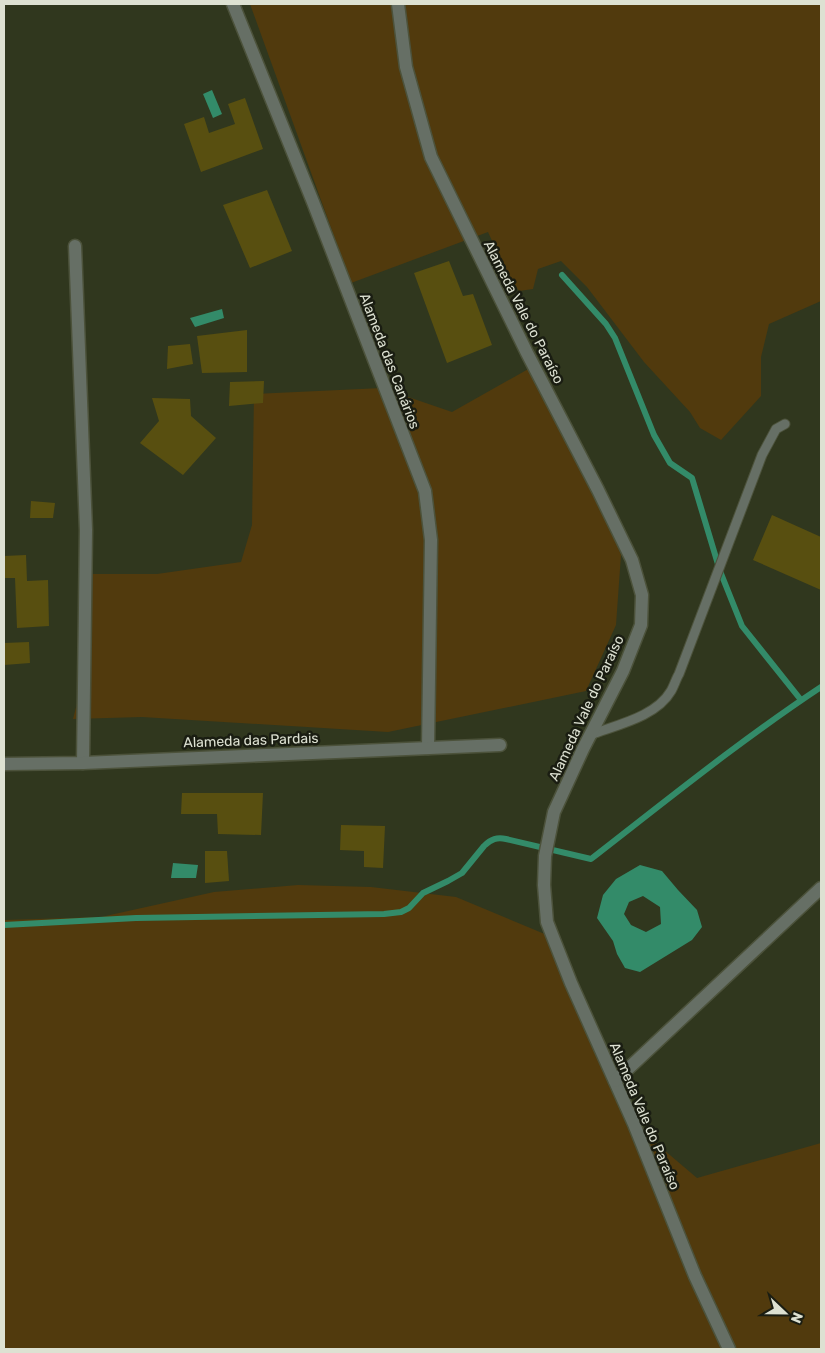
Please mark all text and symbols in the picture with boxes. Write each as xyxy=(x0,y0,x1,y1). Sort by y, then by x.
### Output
street label: Alameda Vale do Paraíso xyxy=(480,238,567,387)
street label: Alameda das Canários xyxy=(356,291,423,431)
street label: Alameda Vale do Paraíso xyxy=(545,633,628,784)
street label: Alameda das Pardais xyxy=(183,730,319,751)
street label: Alameda Vale do Paraíso xyxy=(606,1040,683,1192)
north arrow xyxy=(760,1288,810,1338)
text: N xyxy=(787,1310,806,1326)

